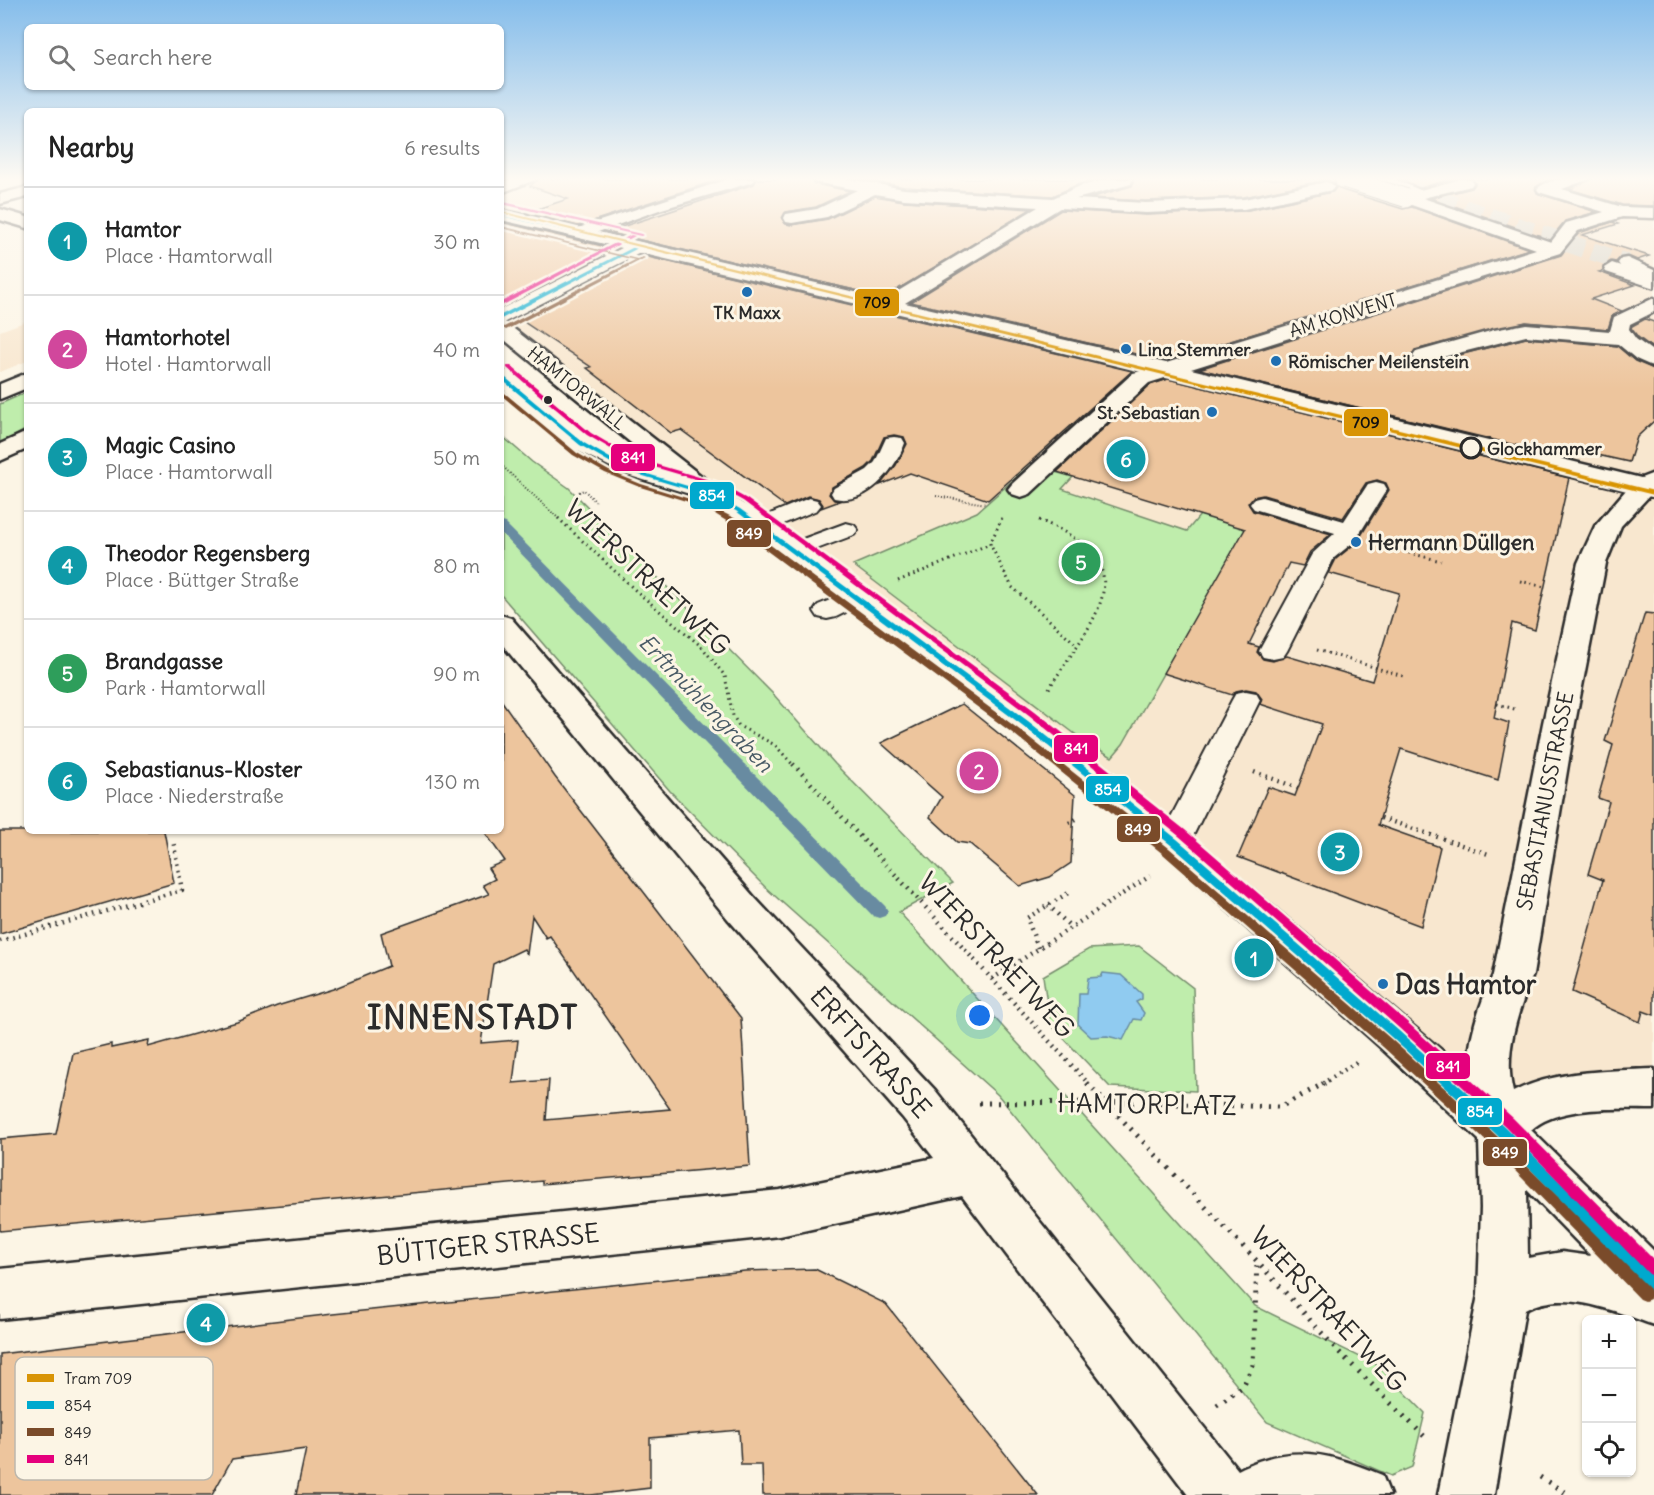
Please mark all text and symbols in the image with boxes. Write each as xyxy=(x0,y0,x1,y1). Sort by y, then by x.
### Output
search box xyxy=(24,24,504,90)
icon: search xyxy=(45,41,78,74)
text: Search here xyxy=(93,43,212,71)
text: Nearby xyxy=(48,131,134,164)
text: 6 results xyxy=(404,135,480,160)
text: Hamtor xyxy=(105,215,181,243)
text: 1 xyxy=(64,229,71,254)
text: 30 m xyxy=(433,229,480,254)
text: Place · Hamtorwall xyxy=(105,243,273,268)
marker: TK Maxx xyxy=(740,285,754,299)
line badge: 709 xyxy=(854,288,900,317)
street label: AM KONVENT xyxy=(1286,288,1400,342)
text: 709 xyxy=(863,292,891,312)
place label: TK Maxx xyxy=(713,301,781,324)
text: Hamtorhotel xyxy=(105,323,230,351)
text: 2 xyxy=(62,337,73,362)
text: 40 m xyxy=(433,337,480,362)
place label: Lina Stemmer xyxy=(1138,338,1251,361)
street label: HAMTORWALL xyxy=(523,341,631,435)
marker: Lina Stemmer xyxy=(1119,342,1133,356)
place label: Römischer Meilenstein xyxy=(1288,350,1469,373)
text: Hotel · Hamtorwall xyxy=(105,351,272,376)
marker: Römischer Meilenstein xyxy=(1269,354,1283,368)
unlabelled marker xyxy=(542,394,554,406)
place label: St. Sebastian xyxy=(1097,401,1201,424)
marker: St. Sebastian xyxy=(1205,405,1219,419)
line badge: 709 xyxy=(1343,408,1389,437)
text: 709 xyxy=(1352,412,1380,432)
text: Magic Casino xyxy=(105,431,236,459)
pin: 6 xyxy=(1106,436,1146,482)
marker: Glockhammer xyxy=(1460,437,1482,459)
place label: Glockhammer xyxy=(1487,437,1602,460)
line badge: 841 xyxy=(610,443,656,472)
text: 3 xyxy=(62,445,73,470)
text: 50 m xyxy=(433,445,480,470)
text: 841 xyxy=(621,447,645,467)
text: Place · Hamtorwall xyxy=(105,459,273,484)
line badge: 854 xyxy=(689,481,735,510)
text: 854 xyxy=(698,485,726,505)
street label: WIERSTRAETWEG xyxy=(558,492,738,662)
line badge: 849 xyxy=(726,519,772,548)
text: 849 xyxy=(735,523,763,543)
place label: Hermann Düllgen xyxy=(1368,529,1534,556)
marker: Hermann Düllgen xyxy=(1349,535,1363,549)
text: Theodor Regensberg xyxy=(105,539,310,567)
pin: 5 xyxy=(1062,540,1100,584)
text: 4 xyxy=(62,553,73,578)
text: 80 m xyxy=(433,553,480,578)
text: Place · Büttger Straße xyxy=(105,567,299,592)
water label: Erftmühlengraben xyxy=(633,628,780,779)
text: Brandgasse xyxy=(105,647,223,675)
text: 5 xyxy=(62,661,73,686)
text: 90 m xyxy=(433,661,480,686)
text: Park · Hamtorwall xyxy=(105,675,266,700)
street label: SEBASTIANUSSTRASSE xyxy=(1511,689,1579,913)
line badge: 841 xyxy=(1053,734,1099,763)
text: 841 xyxy=(1064,738,1088,758)
pin: 2 xyxy=(960,748,998,794)
text: Sebastianus-Kloster xyxy=(105,755,302,783)
text: 6 xyxy=(62,769,73,794)
text: 130 m xyxy=(425,769,480,794)
line badge: 854 xyxy=(1085,775,1130,803)
text: 854 xyxy=(1094,779,1122,799)
text: Place · Niederstraße xyxy=(105,783,284,808)
line badge: 849 xyxy=(1116,815,1161,843)
text: 849 xyxy=(1124,819,1152,839)
pin: 3 xyxy=(1320,830,1360,874)
street label: WIERSTRAETWEG xyxy=(912,865,1082,1045)
pin: 1 xyxy=(1234,936,1274,980)
place label: Das Hamtor xyxy=(1395,968,1537,1001)
marker: Das Hamtor xyxy=(1376,977,1390,991)
street label: ERFTSTRASSE xyxy=(803,979,939,1125)
district label: INNENSTADT xyxy=(367,996,579,1038)
your location xyxy=(965,1001,994,1030)
line badge: 841 xyxy=(1425,1052,1471,1080)
text: 841 xyxy=(1436,1056,1460,1076)
street label: HAMTORPLATZ xyxy=(1057,1086,1237,1122)
line badge: 854 xyxy=(1457,1097,1503,1126)
text: 854 xyxy=(1466,1101,1494,1121)
line badge: 849 xyxy=(1482,1138,1528,1167)
text: 849 xyxy=(1491,1142,1519,1162)
street label: BÜTTGER STRASSE xyxy=(375,1216,601,1272)
street label: WIERSTRAETWEG xyxy=(1244,1219,1414,1399)
pin: 4 xyxy=(186,1300,226,1346)
map controls xyxy=(1582,1315,1636,1477)
button: + xyxy=(1582,1315,1636,1369)
legend xyxy=(15,1357,213,1480)
text: Tram 709 xyxy=(64,1368,132,1388)
button: − xyxy=(1582,1369,1636,1423)
text: 854 xyxy=(64,1395,92,1415)
text: 849 xyxy=(64,1422,92,1442)
button: locate xyxy=(1582,1423,1636,1477)
text: 841 xyxy=(64,1449,89,1469)

